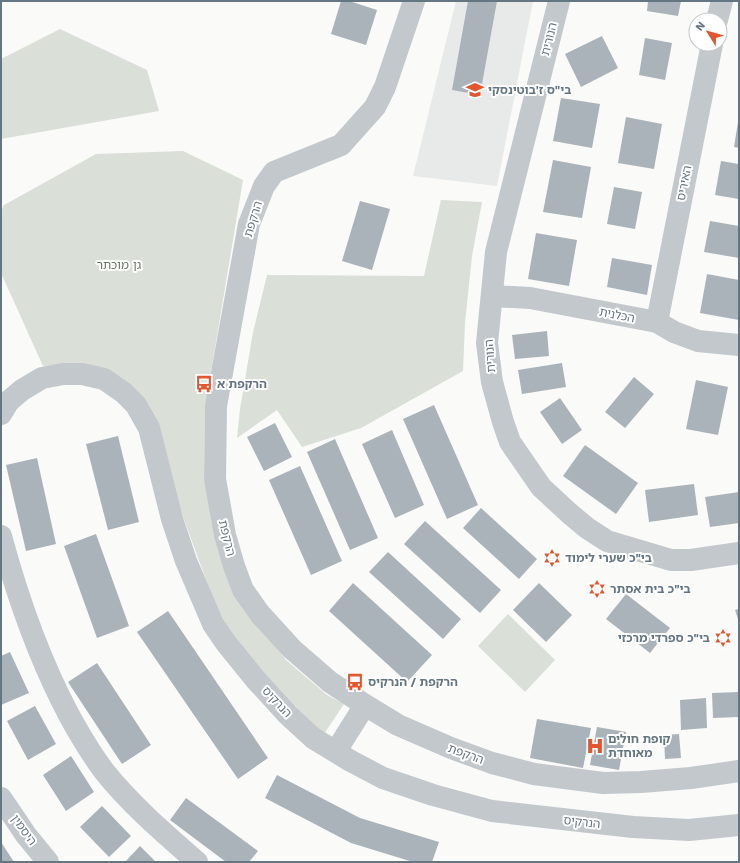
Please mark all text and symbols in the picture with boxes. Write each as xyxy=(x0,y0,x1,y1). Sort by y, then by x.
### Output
north arrow xyxy=(688,12,728,52)
text: N xyxy=(693,19,708,33)
street label: הנורית xyxy=(538,21,560,57)
school or university icon: בי"ס ז'בוטינסקי xyxy=(465,80,485,100)
place label: בי"ס ז'בוטינסקי xyxy=(488,83,571,97)
street label: האיריס xyxy=(674,164,694,202)
street label: הרקפת xyxy=(241,199,265,239)
park label: גן מוכתר xyxy=(97,258,142,272)
street label: הכלנית xyxy=(598,305,636,325)
street label: הנורית xyxy=(482,339,498,373)
bus stop icon: הרקפת א xyxy=(194,374,214,394)
place label: הרקפת א xyxy=(217,377,267,391)
street label: הרקפת xyxy=(216,518,238,558)
synagogue icon: בי"כ שערי לימוד xyxy=(542,548,562,568)
place label: בי"כ שערי לימוד xyxy=(565,551,652,565)
synagogue icon: בי"כ בית אסתר xyxy=(587,579,607,599)
place label: בי"כ בית אסתר xyxy=(610,582,691,596)
synagogue icon: בי"כ ספרדי מרכזי xyxy=(713,628,733,648)
place label: בי"כ ספרדי מרכזי xyxy=(618,631,710,645)
bus stop icon: הרקפת / הנרקיס xyxy=(345,672,365,692)
place label: הרקפת / הנרקיס xyxy=(368,675,458,689)
street label: הנרקיס xyxy=(259,684,295,720)
place label: קופת חולים מאוחדת xyxy=(608,732,670,760)
hospital icon: קופת חולים מאוחדת xyxy=(585,736,605,756)
street label: הרקפת xyxy=(446,741,486,767)
street label: היסמין xyxy=(8,812,40,848)
street label: הנרקיס xyxy=(563,813,601,831)

